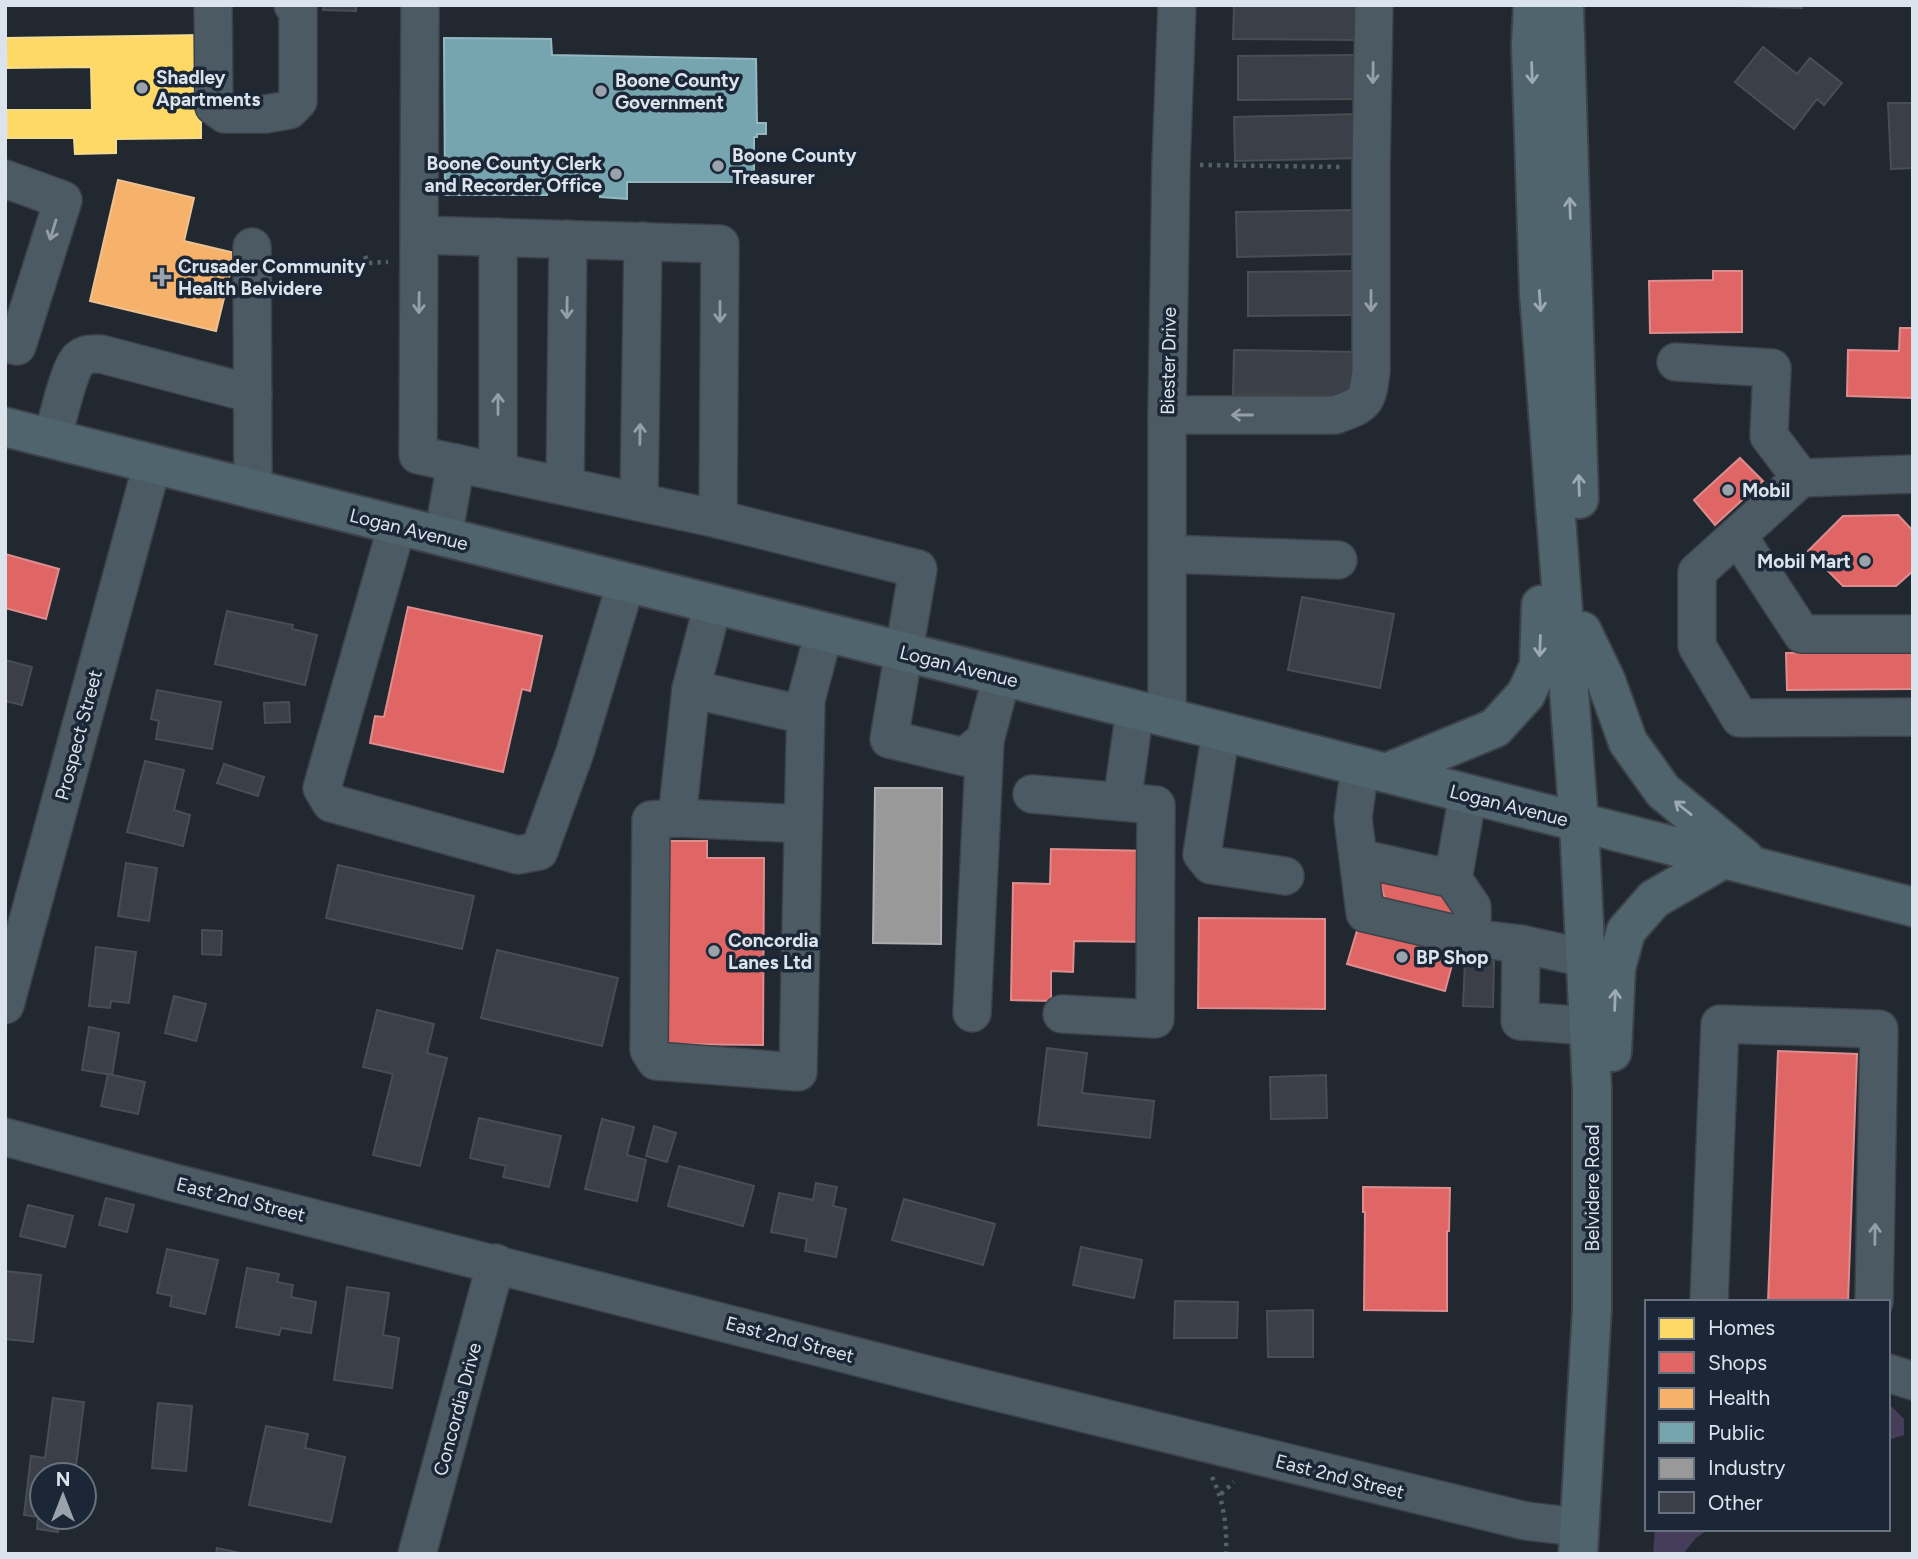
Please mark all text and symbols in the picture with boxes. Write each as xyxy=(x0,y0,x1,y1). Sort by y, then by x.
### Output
one-way arrow xyxy=(1366,62,1380,85)
one-way arrow xyxy=(1525,62,1538,85)
place label: Shadley Apartments xyxy=(156,66,260,111)
place label: Boone County Government xyxy=(615,69,740,114)
marker: Shadley Apartments xyxy=(134,80,150,96)
marker: Boone County Government xyxy=(593,83,609,99)
place label: Boone County Treasurer xyxy=(732,144,857,189)
place label: Boone County Clerk and Recorder Office xyxy=(425,152,603,197)
marker: Boone County Treasurer xyxy=(710,158,726,174)
marker: Boone County Clerk and Recorder Office xyxy=(608,166,624,182)
one-way arrow xyxy=(1564,197,1577,220)
one-way arrow xyxy=(46,218,59,240)
place label: Crusader Community Health Belvidere xyxy=(178,255,365,300)
marker: Crusader Community Health Belvidere xyxy=(152,267,172,287)
one-way arrow xyxy=(1364,289,1378,312)
one-way arrow xyxy=(1533,289,1546,312)
one-way arrow xyxy=(412,292,426,315)
one-way arrow xyxy=(560,296,574,319)
one-way arrow xyxy=(713,300,727,323)
street label: Biester Drive xyxy=(1156,307,1181,415)
one-way arrow xyxy=(491,392,505,415)
one-way arrow xyxy=(1231,408,1254,422)
one-way arrow xyxy=(633,422,647,445)
one-way arrow xyxy=(1572,474,1585,497)
place label: Mobil xyxy=(1742,479,1790,502)
marker: Mobil xyxy=(1720,482,1736,498)
street label: Logan Avenue xyxy=(347,504,471,555)
place label: Mobil Mart xyxy=(1757,550,1851,573)
marker: Mobil Mart xyxy=(1857,553,1873,569)
one-way arrow xyxy=(1533,634,1546,657)
street label: Logan Avenue xyxy=(897,641,1021,692)
street label: Prospect Street xyxy=(50,667,107,803)
street label: Logan Avenue xyxy=(1447,780,1571,831)
one-way arrow xyxy=(1675,800,1693,816)
place label: Concordia Lanes Ltd xyxy=(728,929,819,974)
marker: Concordia Lanes Ltd xyxy=(706,943,722,959)
place label: BP Shop xyxy=(1416,946,1488,969)
marker: BP Shop xyxy=(1394,949,1410,965)
one-way arrow xyxy=(1608,988,1621,1011)
street label: Belvidere Road xyxy=(1581,1124,1604,1252)
street label: East 2nd Street xyxy=(174,1172,308,1227)
one-way arrow xyxy=(1868,1222,1882,1245)
legend xyxy=(1645,1300,1890,1531)
street label: East 2nd Street xyxy=(723,1311,857,1368)
text: Homes xyxy=(1708,1315,1775,1340)
street label: Concordia Drive xyxy=(429,1340,486,1478)
text: Shops xyxy=(1708,1350,1767,1375)
text: Health xyxy=(1708,1385,1770,1410)
text: Public xyxy=(1708,1420,1765,1445)
street label: East 2nd Street xyxy=(1273,1449,1407,1504)
text: Industry xyxy=(1708,1455,1785,1480)
north arrow xyxy=(28,1461,98,1531)
text: N xyxy=(56,1468,70,1491)
text: Other xyxy=(1708,1490,1763,1515)

